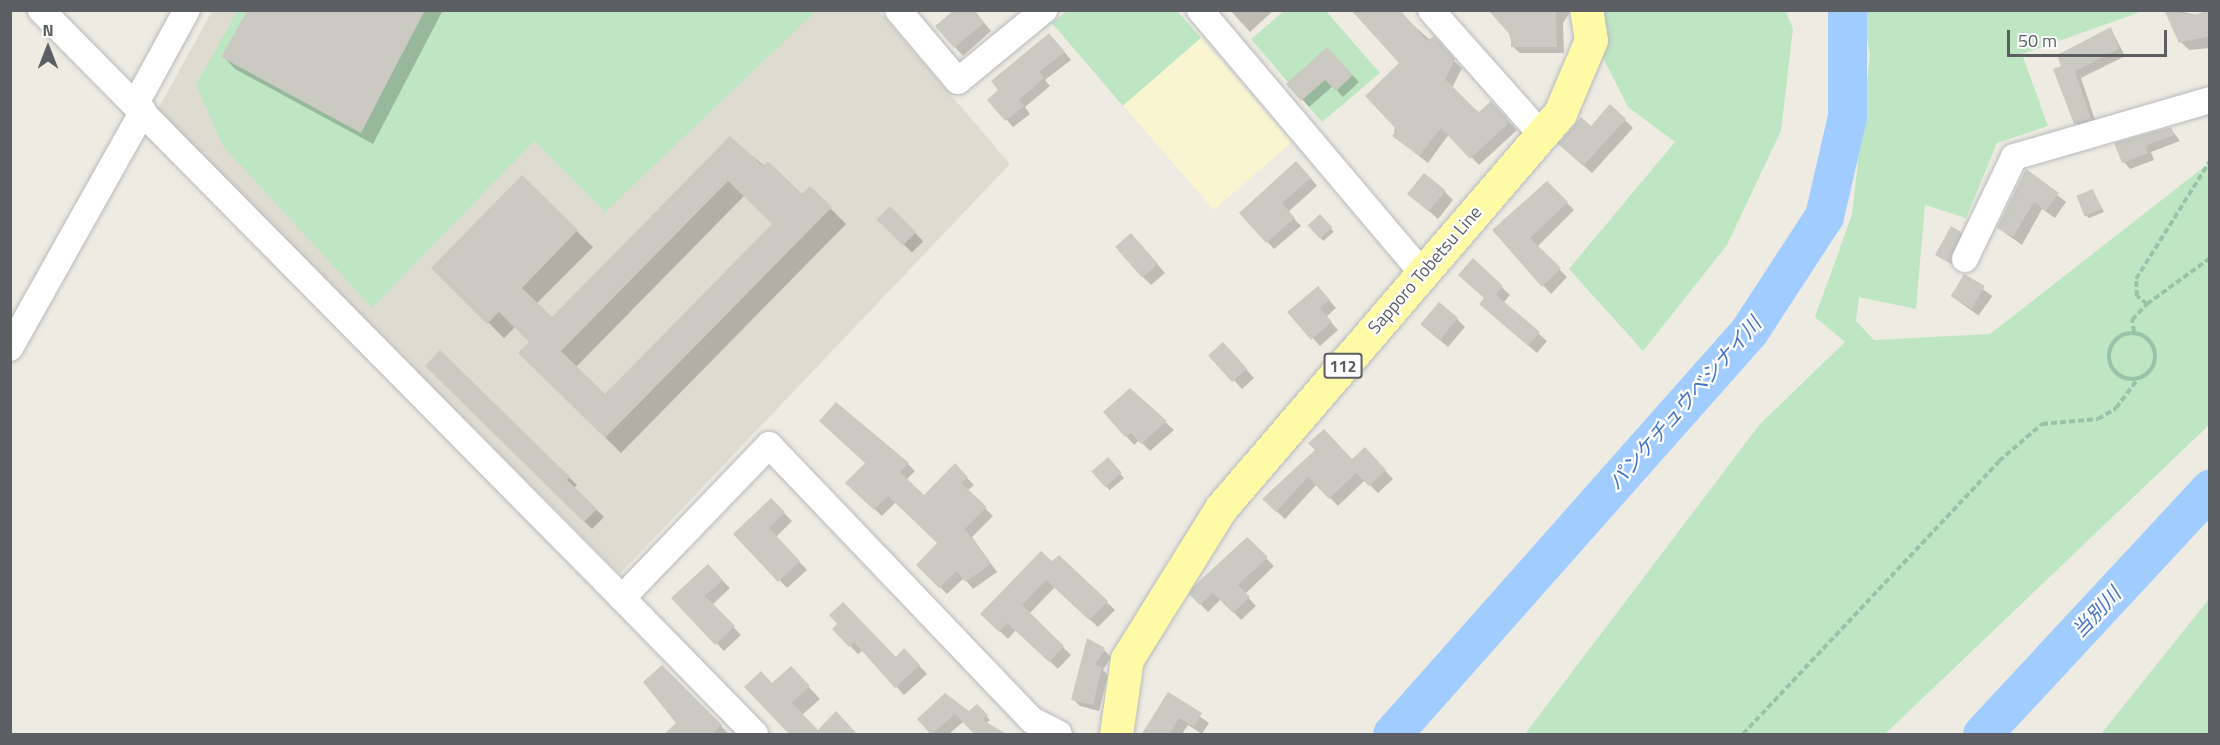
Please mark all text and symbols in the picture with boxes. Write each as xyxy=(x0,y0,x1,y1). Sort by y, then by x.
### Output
north arrow xyxy=(18,18,78,78)
text: N xyxy=(42,18,54,42)
scale bar xyxy=(2010,18,2170,56)
text: 50 m xyxy=(2018,27,2057,54)
street label: Sapporo Tobetsu Line xyxy=(1364,202,1486,338)
water label: パンケチュウベシナイ川 xyxy=(1603,312,1765,494)
road number: 112 xyxy=(1324,353,1362,379)
water label: 当別川 xyxy=(2067,582,2125,642)

